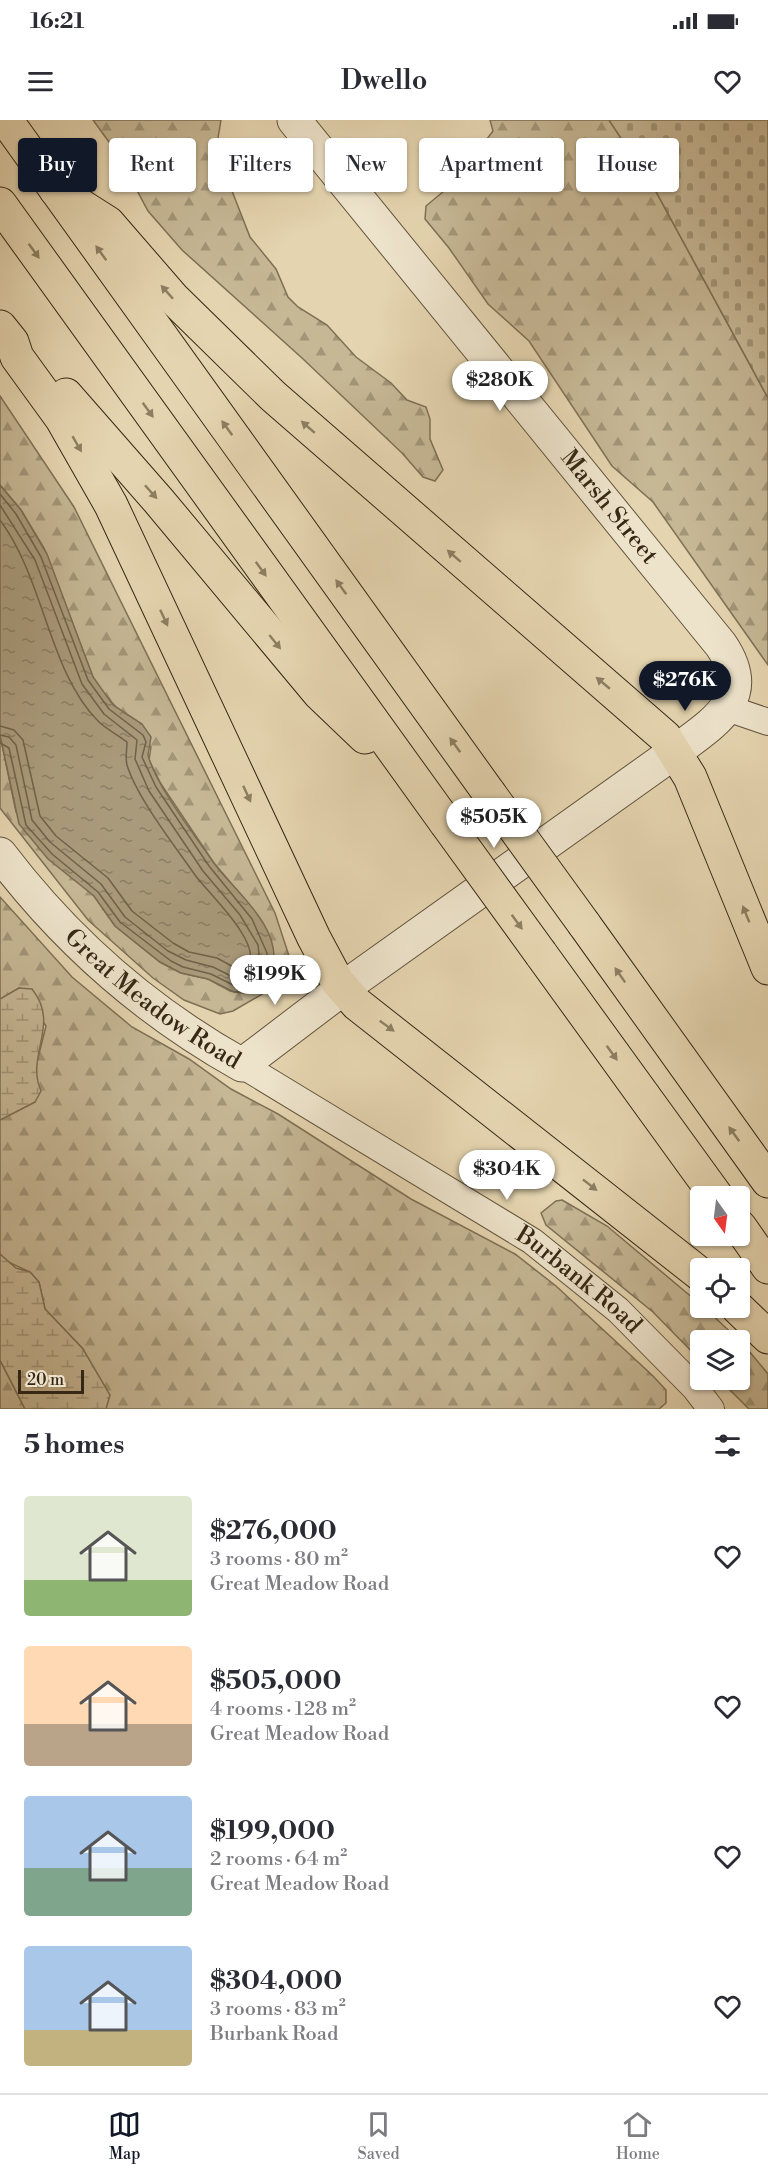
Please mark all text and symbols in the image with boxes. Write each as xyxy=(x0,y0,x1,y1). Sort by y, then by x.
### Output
text: 16:21 xyxy=(30,8,84,35)
text: Dwello xyxy=(341,64,427,98)
icon: menu xyxy=(24,65,57,98)
icon: heart xyxy=(711,65,744,98)
chip: Buy xyxy=(18,138,97,192)
chip: Rent xyxy=(109,138,196,192)
chip: Filters xyxy=(208,138,313,192)
chip: New xyxy=(325,138,407,192)
chip: Apartment xyxy=(419,138,564,192)
chip: House xyxy=(576,138,679,192)
one-way arrow xyxy=(28,243,40,259)
one-way arrow xyxy=(96,245,108,260)
one-way arrow xyxy=(161,285,174,300)
pin: $280K xyxy=(458,361,542,412)
text: $280K xyxy=(466,368,534,393)
one-way arrow xyxy=(141,402,153,417)
one-way arrow xyxy=(221,421,233,437)
one-way arrow xyxy=(300,421,315,434)
one-way arrow xyxy=(71,435,81,452)
street label: Marsh Street xyxy=(554,444,665,571)
one-way arrow xyxy=(144,484,157,499)
one-way arrow xyxy=(447,549,462,563)
one-way arrow xyxy=(255,560,267,576)
one-way arrow xyxy=(335,579,347,595)
one-way arrow xyxy=(160,609,169,626)
one-way arrow xyxy=(268,634,281,649)
pin: $276K xyxy=(643,661,727,712)
text: $276K xyxy=(653,668,717,693)
one-way arrow xyxy=(595,676,611,689)
one-way arrow xyxy=(449,738,461,754)
one-way arrow xyxy=(243,786,252,803)
pin: $505K xyxy=(452,798,536,849)
text: $505K xyxy=(460,805,528,830)
one-way arrow xyxy=(741,905,750,923)
one-way arrow xyxy=(511,913,523,929)
street label: Great Meadow Road xyxy=(58,922,246,1076)
pin: $199K xyxy=(233,955,317,1006)
text: $199K xyxy=(244,962,306,987)
one-way arrow xyxy=(614,968,626,984)
one-way arrow xyxy=(379,1020,395,1032)
one-way arrow xyxy=(606,1044,618,1060)
one-way arrow xyxy=(729,1126,740,1142)
pin: $304K xyxy=(465,1150,549,1201)
text: $304K xyxy=(473,1157,541,1182)
one-way arrow xyxy=(583,1178,598,1190)
north arrow xyxy=(690,1186,750,1246)
map controls xyxy=(690,1186,750,1390)
street label: Burbank Road xyxy=(509,1219,648,1340)
button: locate xyxy=(690,1258,750,1318)
button: layers xyxy=(690,1330,750,1390)
scale bar xyxy=(18,1367,84,1394)
text: 20 m xyxy=(27,1370,64,1390)
text: 5 homes xyxy=(24,1429,124,1461)
icon: filters xyxy=(711,1429,744,1462)
text: $276,000 xyxy=(210,1515,337,1547)
icon: home xyxy=(72,1520,144,1592)
icon: heart xyxy=(711,1540,744,1573)
text: 3 rooms · 80 m² xyxy=(210,1547,348,1572)
text: Great Meadow Road xyxy=(210,1572,389,1597)
text: $505,000 xyxy=(210,1665,341,1697)
icon: home xyxy=(72,1670,144,1742)
icon: heart xyxy=(711,1690,744,1723)
text: 4 rooms · 128 m² xyxy=(210,1697,356,1722)
text: Great Meadow Road xyxy=(210,1722,389,1747)
text: $199,000 xyxy=(210,1815,335,1847)
icon: home xyxy=(72,1820,144,1892)
icon: heart xyxy=(711,1840,744,1873)
text: 2 rooms · 64 m² xyxy=(210,1847,347,1872)
text: Great Meadow Road xyxy=(210,1872,389,1897)
text: $304,000 xyxy=(210,1965,342,1997)
icon: home xyxy=(72,1970,144,2042)
icon: heart xyxy=(711,1990,744,2023)
text: 3 rooms · 83 m² xyxy=(210,1997,346,2022)
text: Burbank Road xyxy=(210,2022,338,2047)
tab: Map xyxy=(108,2108,141,2164)
tab: Saved xyxy=(358,2108,400,2164)
tab: Home xyxy=(616,2108,660,2164)

